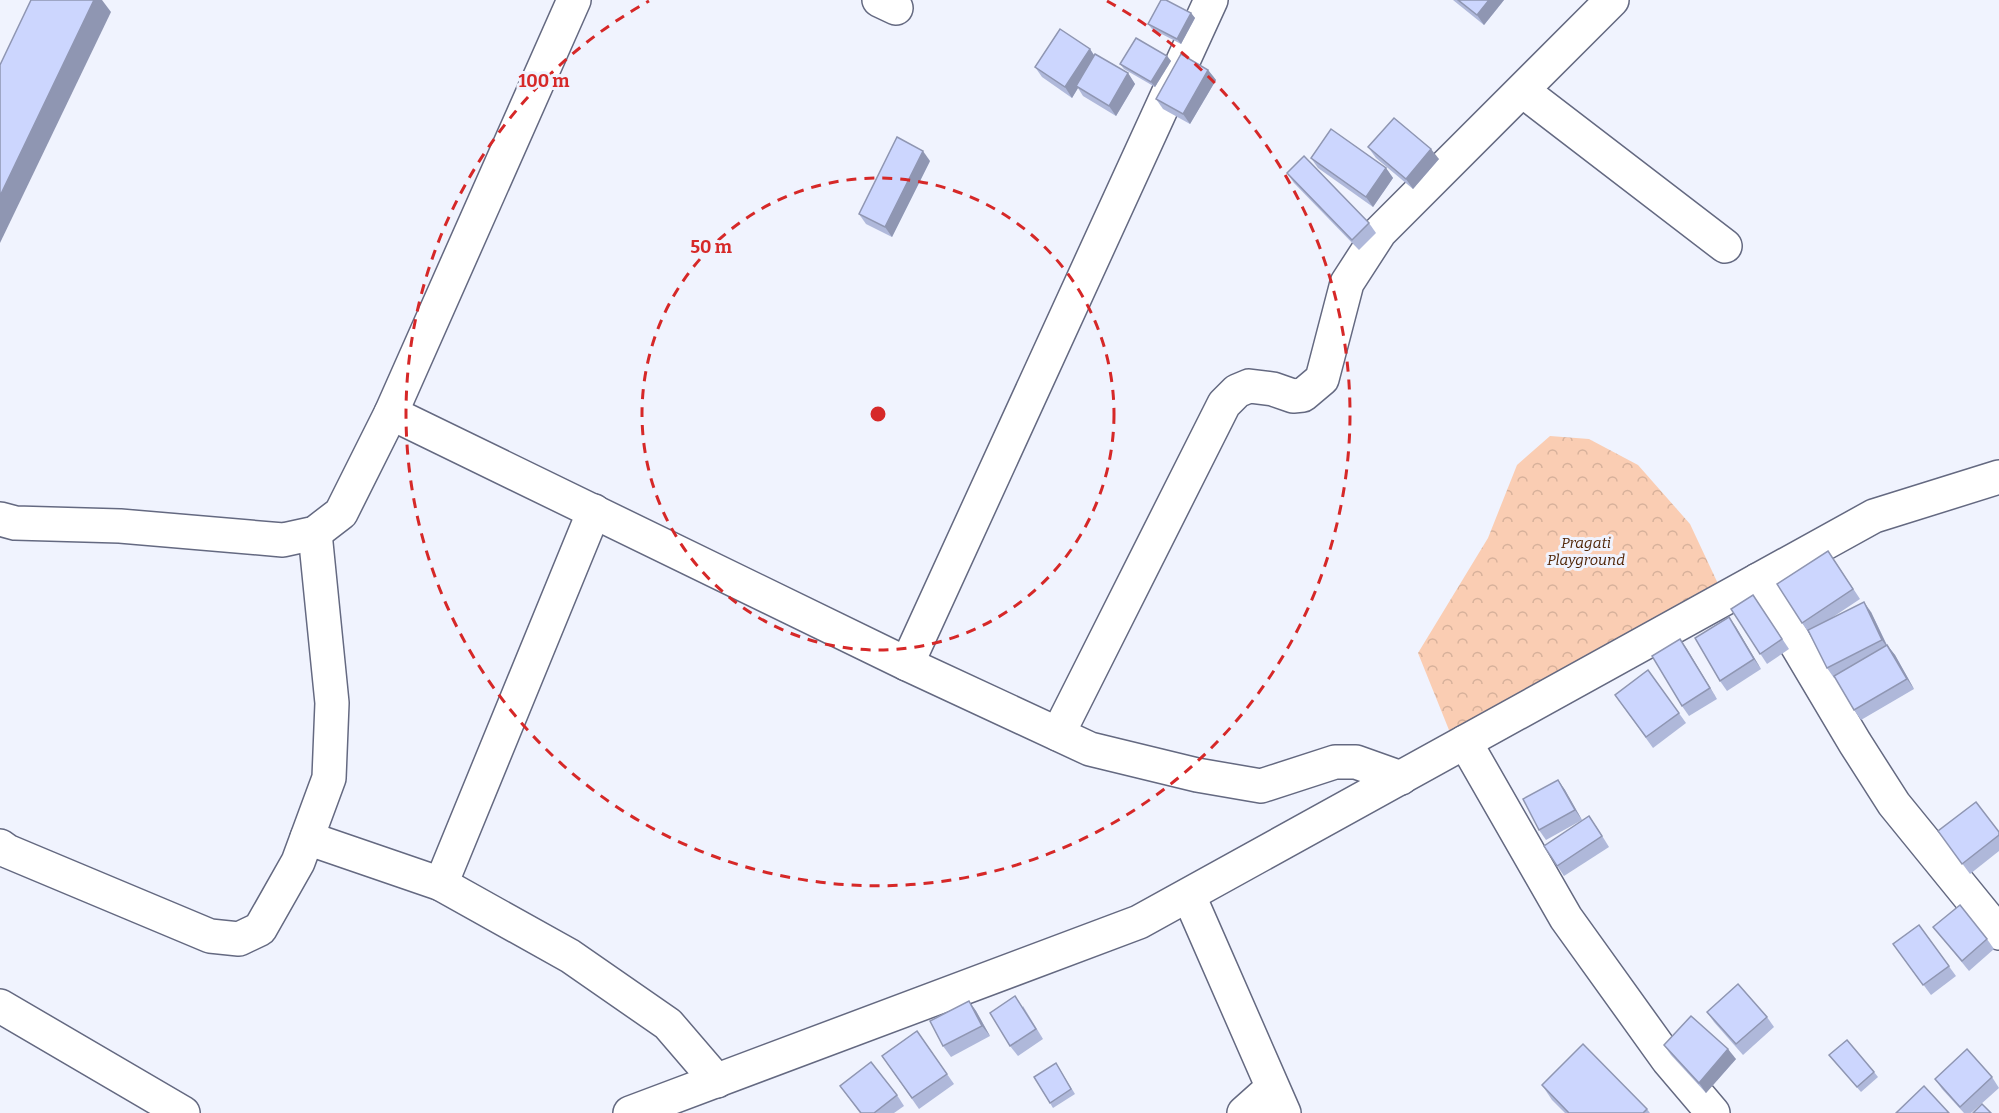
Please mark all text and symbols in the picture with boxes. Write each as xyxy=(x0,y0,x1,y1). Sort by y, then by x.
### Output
text: 100 m xyxy=(518,70,570,92)
text: 50 m xyxy=(690,236,732,258)
centre of rings xyxy=(868,404,888,424)
park label: Pragati Playground xyxy=(1547,534,1625,569)

